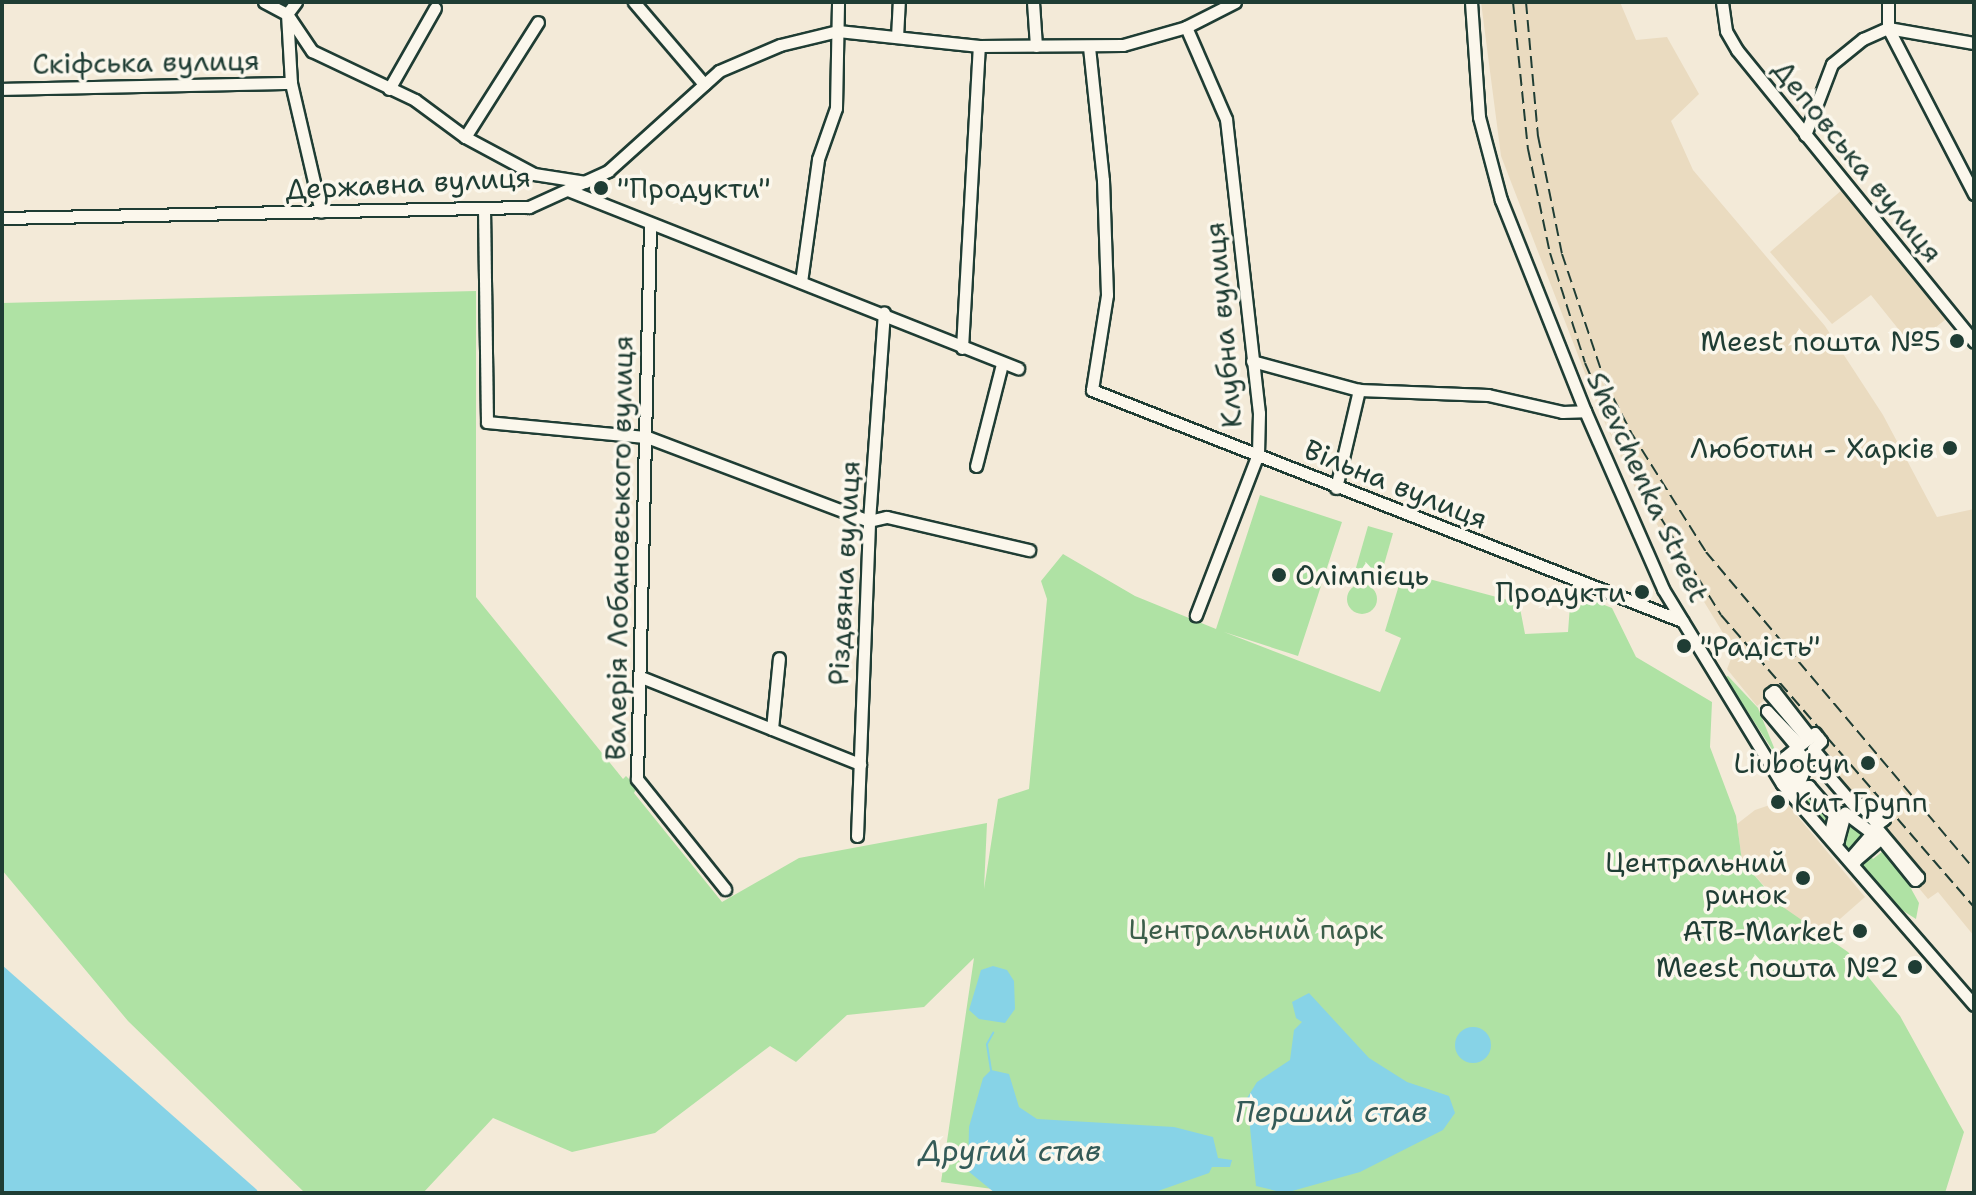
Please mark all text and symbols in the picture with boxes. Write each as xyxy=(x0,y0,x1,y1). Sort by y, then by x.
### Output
street label: Скіфська вулиця xyxy=(32,43,260,81)
street label: Деповська вулиця xyxy=(1766,53,1950,269)
street label: Державна вулиця xyxy=(284,160,532,206)
place label: "Продукти" xyxy=(617,171,771,205)
marker: "Продукти" xyxy=(592,179,610,197)
street label: Клубна вулиця xyxy=(1197,221,1249,429)
place label: Meest пошта №5 xyxy=(1700,324,1941,358)
marker: Meest пошта №5 xyxy=(1948,332,1966,350)
street label: Валерія Лобановського вулиця xyxy=(598,335,640,761)
street label: Shevchenka Street xyxy=(1580,366,1716,608)
place label: Люботин - Харків xyxy=(1690,431,1934,465)
street label: Вільна вулиця xyxy=(1300,432,1492,536)
marker: Люботин - Харків xyxy=(1941,439,1959,457)
street label: Різдвяна вулиця xyxy=(821,460,867,686)
place label: Олімпієць xyxy=(1295,558,1429,592)
marker: Олімпієць xyxy=(1270,566,1288,584)
place label: Продукти xyxy=(1496,575,1626,609)
marker: Продукти xyxy=(1633,583,1651,601)
place label: "Радість" xyxy=(1700,629,1821,663)
marker: "Радість" xyxy=(1675,637,1693,655)
place label: Liubotyn xyxy=(1734,746,1850,780)
marker: Liubotyn xyxy=(1857,752,1879,774)
place label: Кит Групп xyxy=(1794,785,1928,819)
marker: Кит Групп xyxy=(1769,793,1787,811)
place label: Центральний ринок xyxy=(1605,845,1787,911)
marker: Центральний ринок xyxy=(1794,869,1812,887)
park label: Центральний парк xyxy=(1128,912,1384,946)
place label: ATB-Market xyxy=(1683,914,1844,948)
marker: ATB-Market xyxy=(1851,922,1869,940)
place label: Meest пошта №2 xyxy=(1656,950,1899,984)
marker: Meest пошта №2 xyxy=(1906,958,1924,976)
water label: Перший став xyxy=(1235,1094,1427,1130)
water label: Другий став xyxy=(919,1133,1101,1169)

